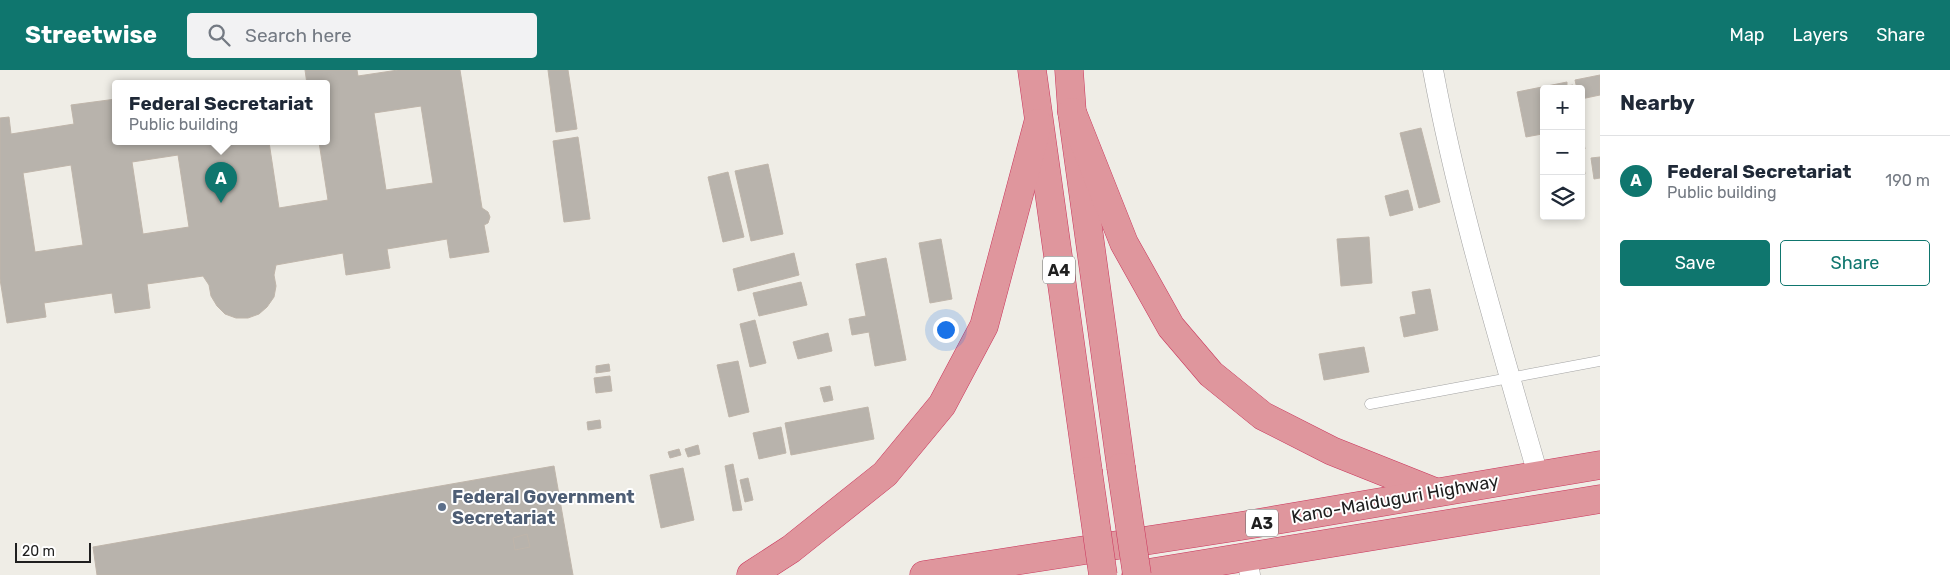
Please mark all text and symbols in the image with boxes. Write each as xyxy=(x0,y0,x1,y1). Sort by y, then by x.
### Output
search box xyxy=(187,13,537,58)
text: Streetwise xyxy=(25,21,157,49)
icon: search xyxy=(205,21,233,49)
text: Search here xyxy=(245,24,352,47)
text: Map xyxy=(1730,24,1765,46)
text: Layers xyxy=(1793,24,1848,46)
text: Share xyxy=(1876,24,1925,46)
popup xyxy=(112,80,330,145)
map controls xyxy=(1540,85,1585,220)
button: + xyxy=(1540,85,1585,130)
text: Nearby xyxy=(1620,90,1695,115)
text: Federal Secretariat xyxy=(129,92,313,115)
text: Public building xyxy=(129,115,238,134)
button: − xyxy=(1540,130,1585,175)
text: Federal Secretariat xyxy=(1667,160,1851,183)
pin: A xyxy=(205,162,237,203)
text: A xyxy=(1630,171,1642,190)
text: 190 m xyxy=(1885,171,1930,190)
button: layers xyxy=(1540,175,1585,220)
text: Public building xyxy=(1667,183,1777,202)
button: Save xyxy=(1620,240,1770,286)
button: Share xyxy=(1780,240,1930,286)
road number: A4 xyxy=(1043,256,1075,284)
your location xyxy=(933,317,959,343)
street label: Kano-Maiduguri Highway xyxy=(1289,470,1501,528)
place label: Federal Government Secretariat xyxy=(452,486,635,529)
marker: Federal Government Secretariat xyxy=(436,501,448,513)
road number: A3 xyxy=(1246,509,1278,536)
scale bar xyxy=(15,540,91,563)
text: 20 m xyxy=(22,543,55,560)

